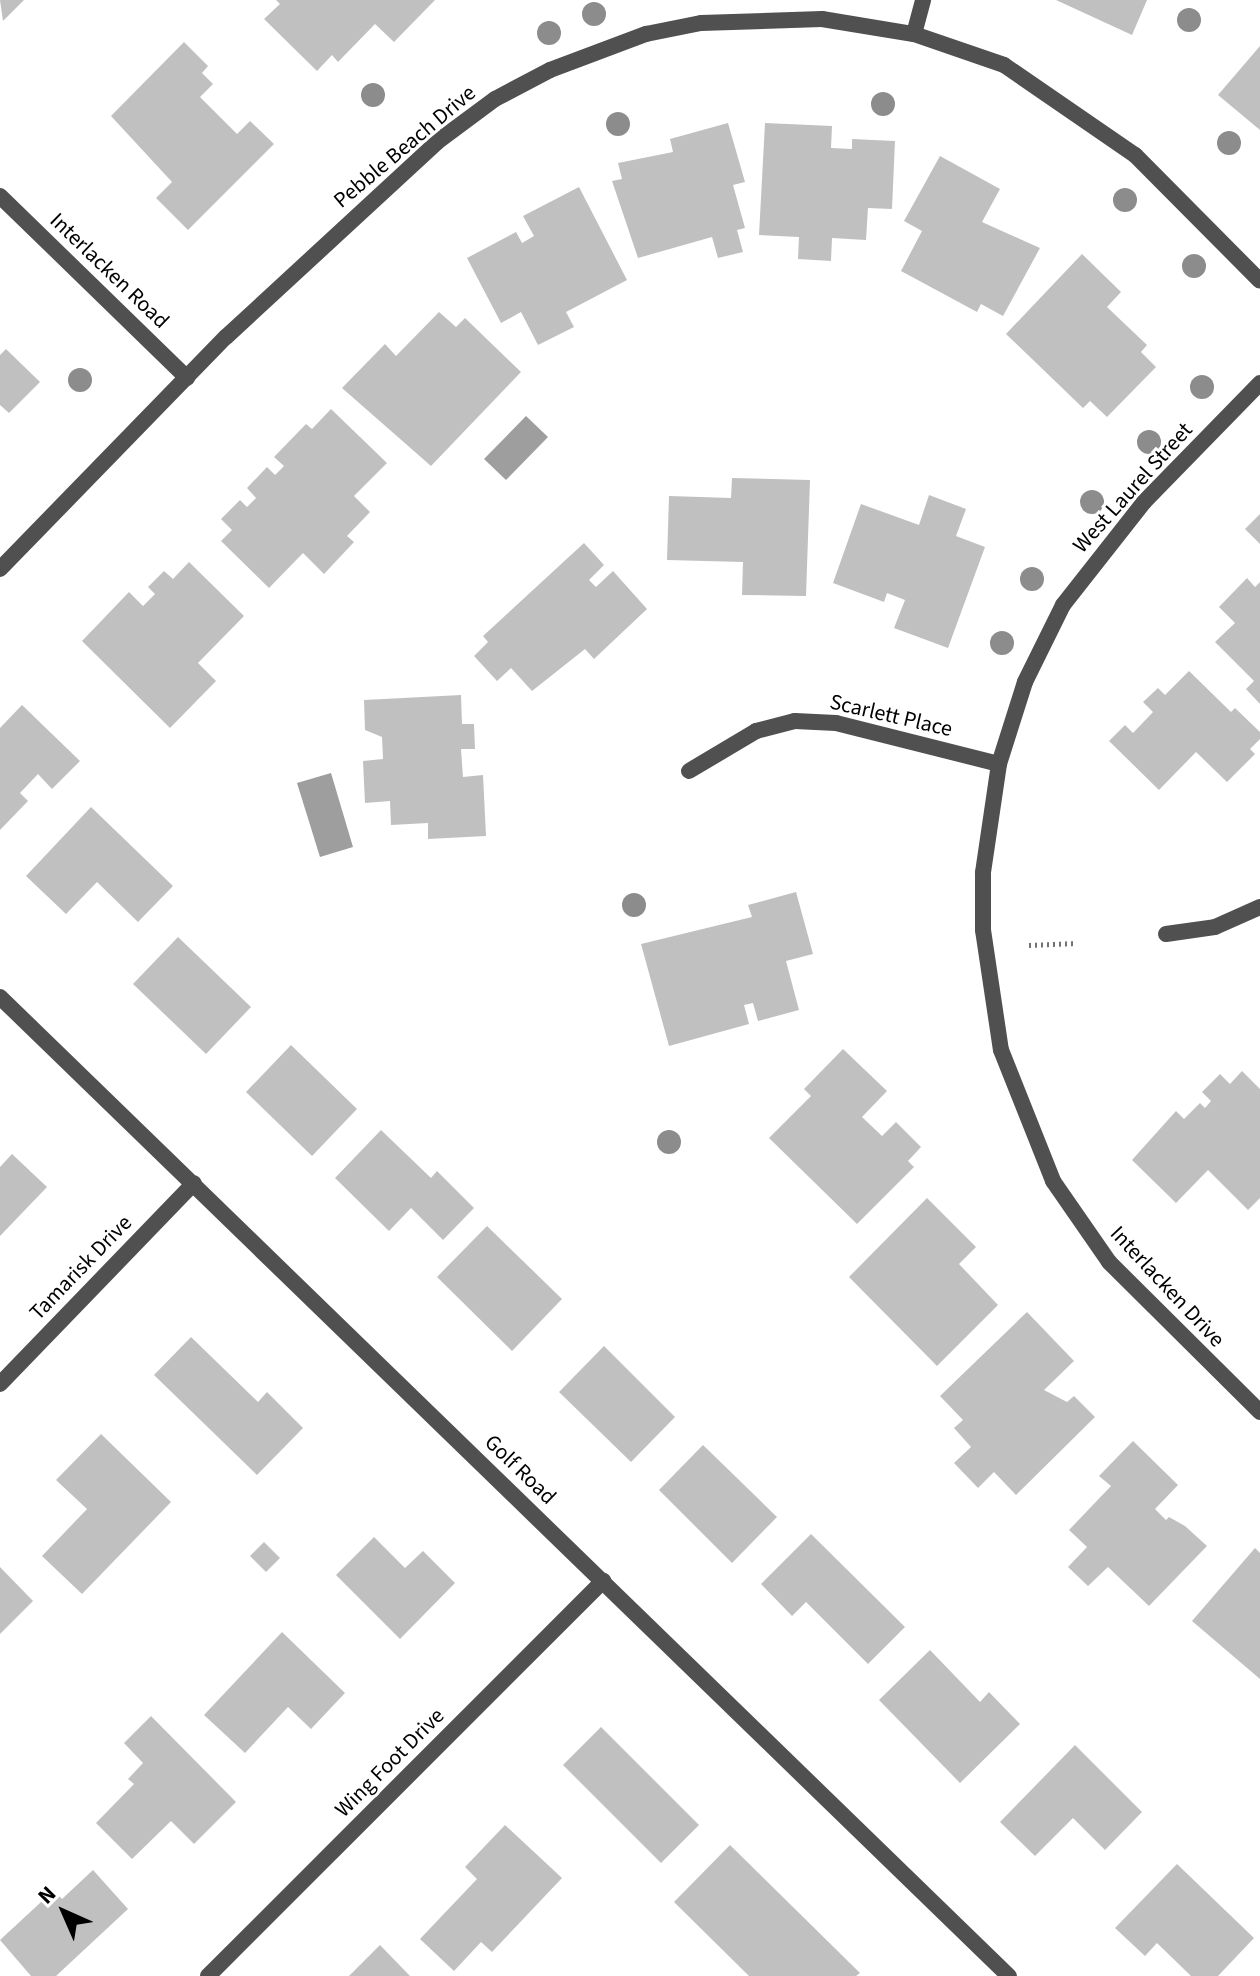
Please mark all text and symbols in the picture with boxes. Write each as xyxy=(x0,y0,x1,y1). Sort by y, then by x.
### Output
street label: Pebble Beach Drive xyxy=(329,80,481,214)
street label: Interlacken Road xyxy=(44,208,174,334)
street label: West Laurel Street xyxy=(1068,417,1198,559)
street label: Scarlett Place xyxy=(827,689,955,743)
street label: Tamarisk Drive xyxy=(24,1210,138,1326)
street label: Interlacken Drive xyxy=(1104,1221,1230,1353)
street label: Golf Road xyxy=(479,1430,561,1510)
street label: Wing Foot Drive xyxy=(330,1703,450,1823)
north arrow xyxy=(24,1872,104,1952)
text: N xyxy=(31,1879,64,1912)

